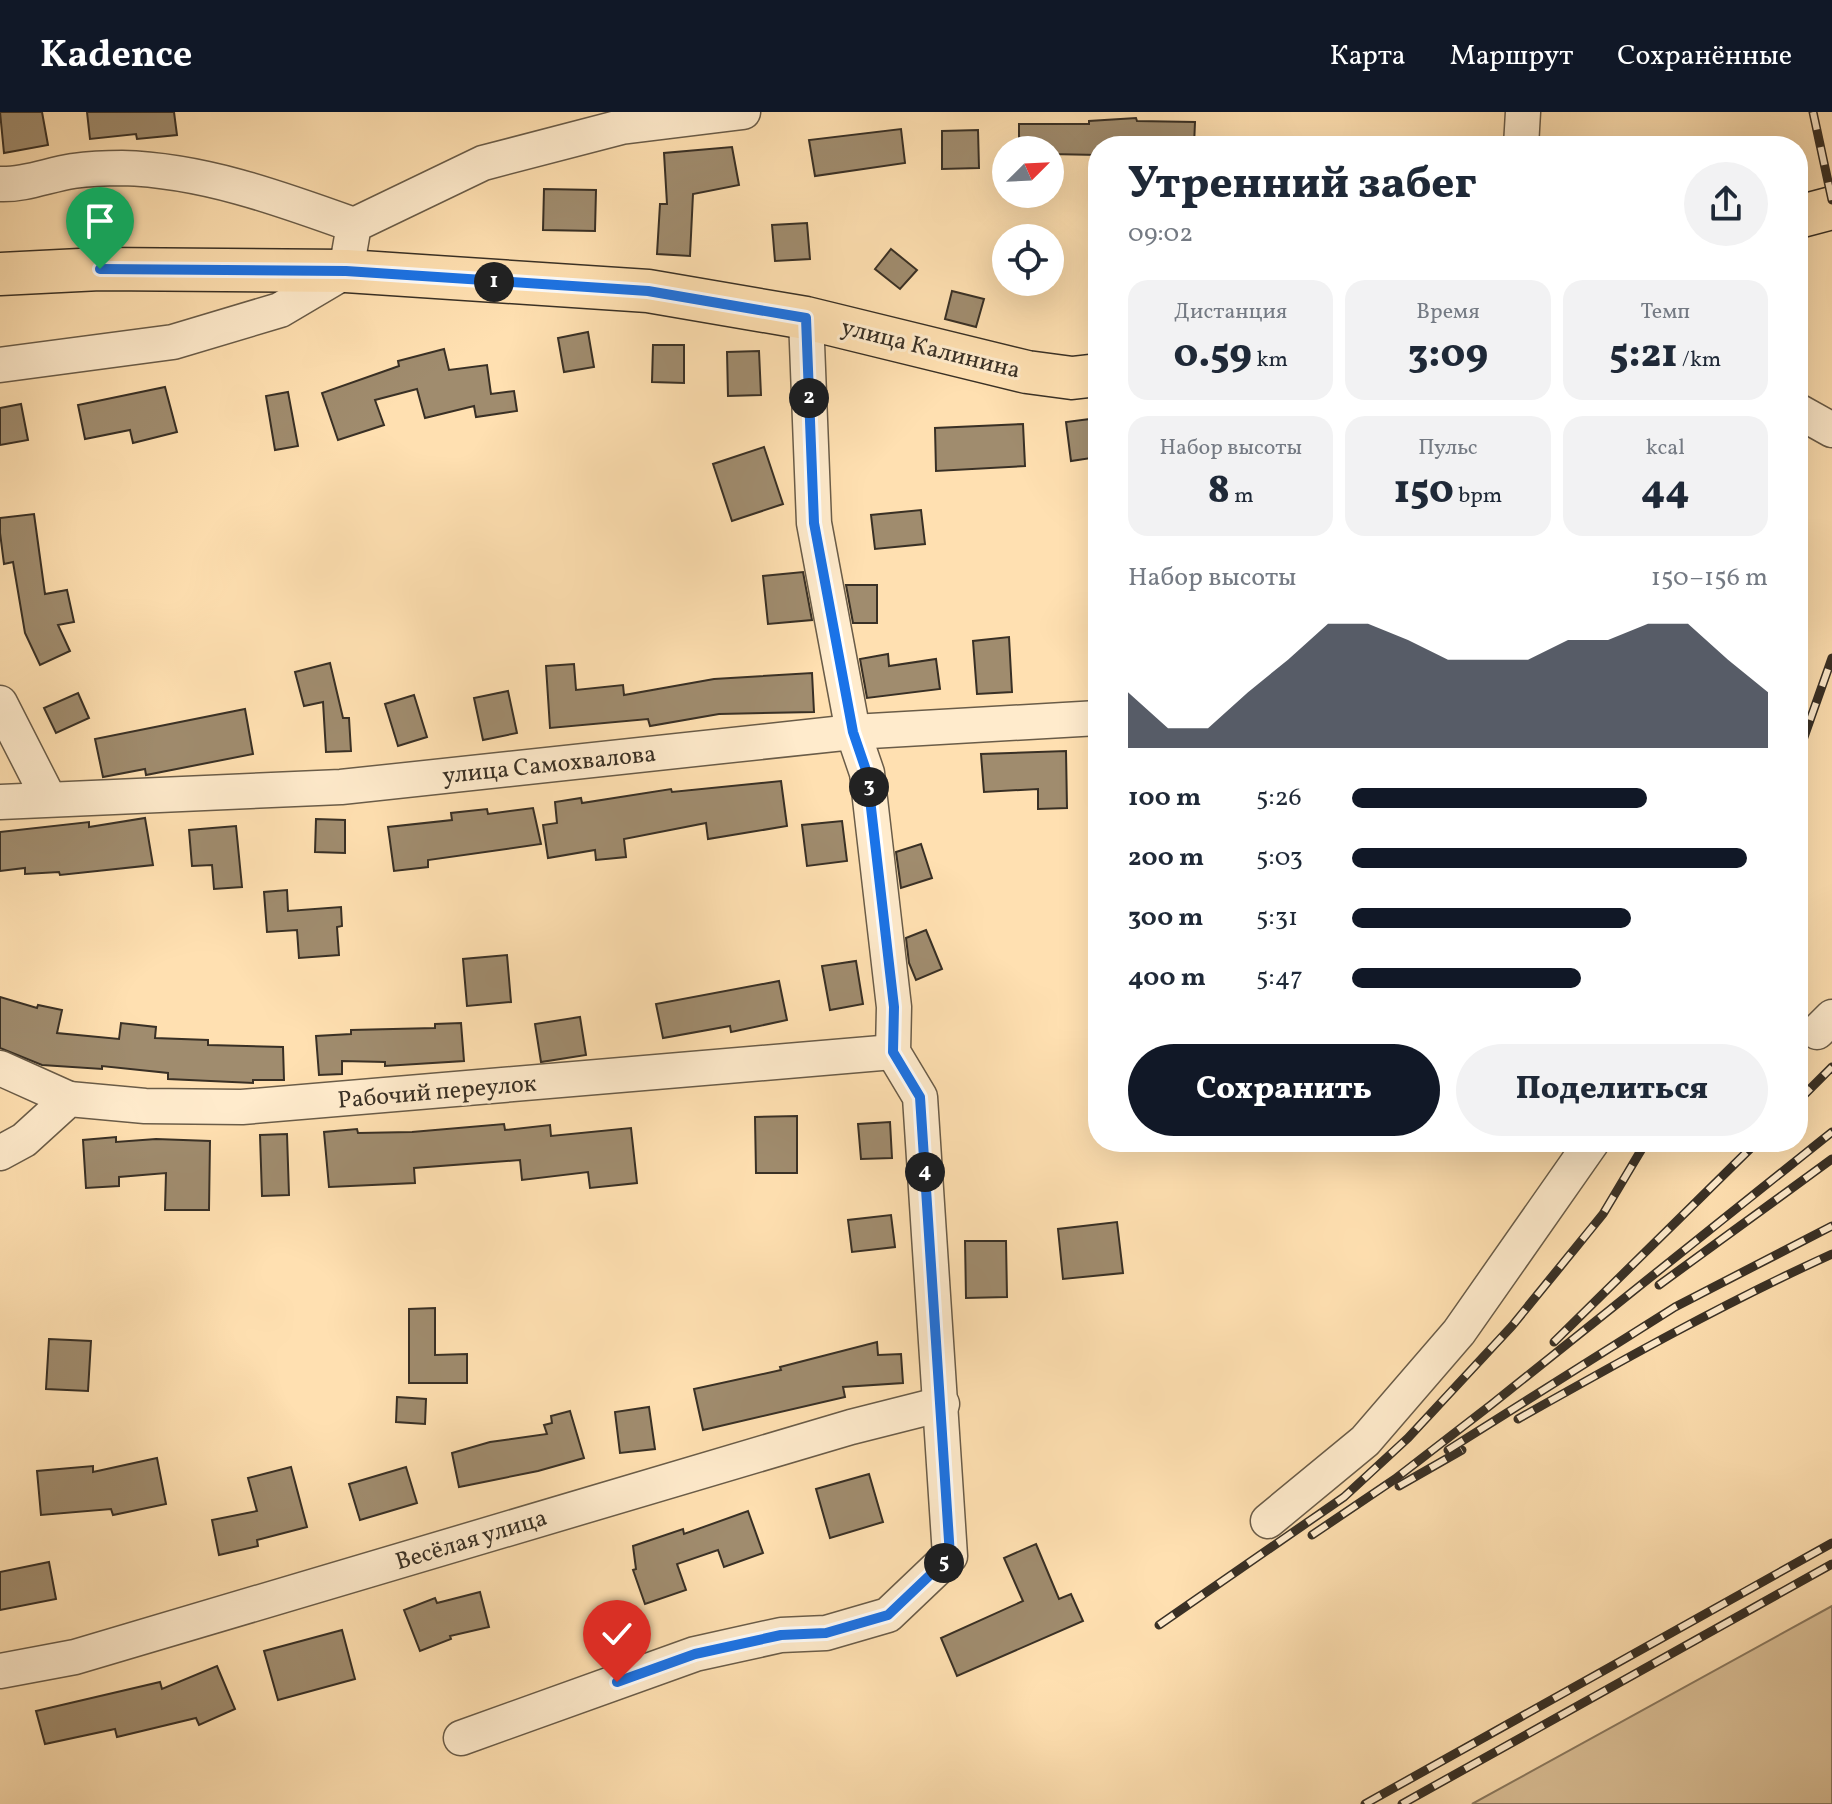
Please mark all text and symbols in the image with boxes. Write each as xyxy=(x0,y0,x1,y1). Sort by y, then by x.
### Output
text: Kadence xyxy=(40,30,192,83)
text: Карта xyxy=(1330,37,1406,76)
text: Маршрут xyxy=(1450,37,1573,76)
text: Сохранённые xyxy=(1617,37,1792,76)
north arrow xyxy=(992,136,1064,208)
map controls xyxy=(992,136,1064,296)
text: Утренний забег xyxy=(1128,155,1477,216)
button: share xyxy=(1684,162,1768,246)
pin xyxy=(66,187,134,269)
icon: arrive xyxy=(78,199,122,243)
text: 09:02 xyxy=(1128,216,1193,252)
button: locate xyxy=(992,224,1064,296)
pin: 1 xyxy=(474,262,514,302)
text: 1 xyxy=(490,266,498,297)
text: Дистанция xyxy=(1174,297,1287,328)
text: Время xyxy=(1416,297,1480,328)
text: Темп xyxy=(1641,297,1690,328)
street label: улица Калинина xyxy=(837,311,1024,389)
text: 0.59 xyxy=(1173,328,1252,384)
text: 3:09 xyxy=(1408,328,1488,384)
text: 5:21 xyxy=(1609,328,1677,384)
text: km xyxy=(1252,345,1288,376)
text: /km xyxy=(1677,345,1721,376)
pin: 2 xyxy=(789,378,829,418)
text: 2 xyxy=(803,382,815,413)
text: Набор высоты xyxy=(1159,433,1302,464)
text: Пульс xyxy=(1418,433,1478,464)
text: kcal xyxy=(1646,433,1685,464)
text: 8 xyxy=(1208,464,1230,520)
text: 150 xyxy=(1394,464,1454,520)
text: 44 xyxy=(1641,464,1690,520)
text: m xyxy=(1230,481,1254,512)
text: bpm xyxy=(1454,481,1502,512)
text: Набор высоты xyxy=(1128,560,1296,596)
text: 150–156 m xyxy=(1651,560,1768,596)
street label: улица Самохвалова xyxy=(441,738,658,794)
pin: 3 xyxy=(849,767,889,807)
text: 3 xyxy=(863,771,875,802)
text: 100 m xyxy=(1128,780,1201,816)
text: 5:26 xyxy=(1256,780,1302,816)
text: 200 m xyxy=(1128,840,1204,876)
text: 5:03 xyxy=(1256,840,1303,876)
text: 300 m xyxy=(1128,900,1204,936)
text: 5:31 xyxy=(1256,900,1298,936)
text: 400 m xyxy=(1128,960,1206,996)
text: 5:47 xyxy=(1256,960,1303,996)
button: Сохранить xyxy=(1128,1044,1440,1136)
button: Поделиться xyxy=(1456,1044,1768,1136)
street label: Рабочий переулок xyxy=(336,1067,538,1119)
pin: 4 xyxy=(905,1152,945,1192)
text: 4 xyxy=(918,1156,932,1187)
street label: Весёлая улица xyxy=(392,1502,552,1580)
pin: 5 xyxy=(924,1543,964,1583)
text: 5 xyxy=(939,1547,949,1578)
pin xyxy=(583,1600,651,1682)
icon: check xyxy=(595,1612,639,1656)

